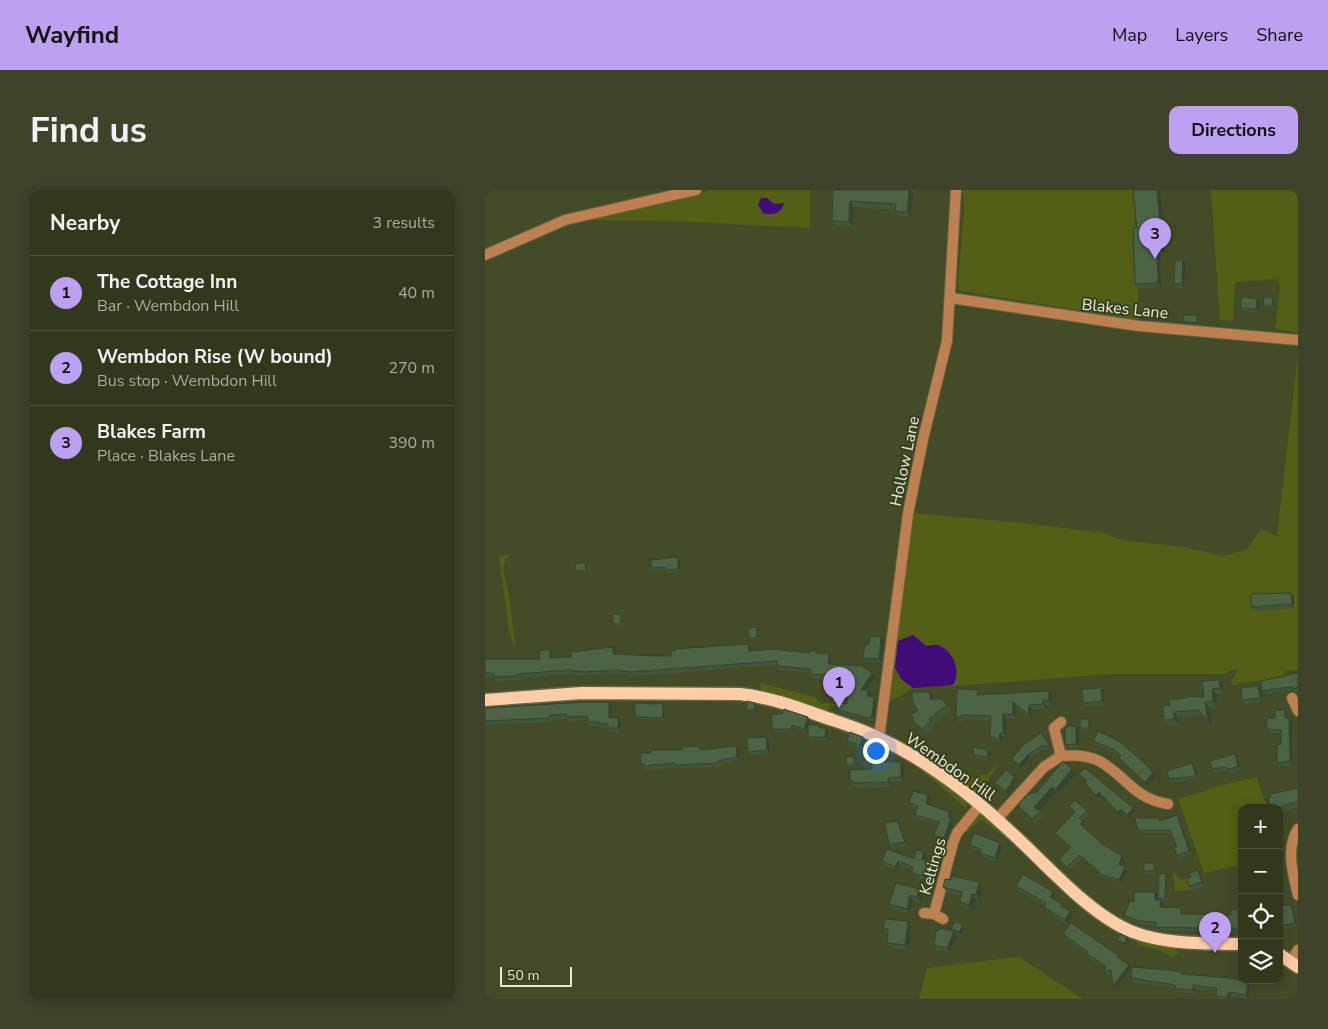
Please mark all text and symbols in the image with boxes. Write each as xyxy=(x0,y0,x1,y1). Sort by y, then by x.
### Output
text: Wayfind xyxy=(25,19,119,51)
text: Map xyxy=(1112,23,1147,47)
text: Layers xyxy=(1175,23,1228,47)
text: Share xyxy=(1256,23,1303,47)
button: Directions xyxy=(1169,106,1298,154)
text: Find us xyxy=(30,107,147,154)
text: Nearby xyxy=(50,209,120,237)
text: 3 results xyxy=(373,212,435,234)
pin: 3 xyxy=(1139,218,1171,259)
text: The Cottage Inn xyxy=(97,269,237,295)
text: 1 xyxy=(61,282,71,304)
text: 40 m xyxy=(398,282,435,304)
street label: Blakes Lane xyxy=(1081,294,1169,324)
text: Bar · Wembdon Hill xyxy=(97,295,239,317)
text: Wembdon Rise (W bound) xyxy=(97,344,333,370)
text: 2 xyxy=(61,357,71,379)
text: 270 m xyxy=(388,357,435,379)
text: Bus stop · Wembdon Hill xyxy=(97,370,277,392)
street label: Hollow Lane xyxy=(885,414,925,508)
text: Blakes Farm xyxy=(97,419,206,445)
text: 3 xyxy=(61,432,71,454)
text: 390 m xyxy=(388,432,435,454)
text: Place · Blakes Lane xyxy=(97,445,235,467)
pin: 1 xyxy=(823,667,855,708)
street label: Wembdon Hill xyxy=(901,728,1000,806)
your location xyxy=(863,738,889,764)
map controls xyxy=(1238,804,1283,984)
button: + xyxy=(1238,804,1283,849)
street label: Keltings xyxy=(914,835,952,897)
button: − xyxy=(1238,849,1283,894)
button: locate xyxy=(1238,894,1283,939)
pin: 2 xyxy=(1199,912,1231,953)
button: layers xyxy=(1238,939,1283,984)
scale bar xyxy=(500,964,573,987)
text: 50 m xyxy=(507,966,539,985)

